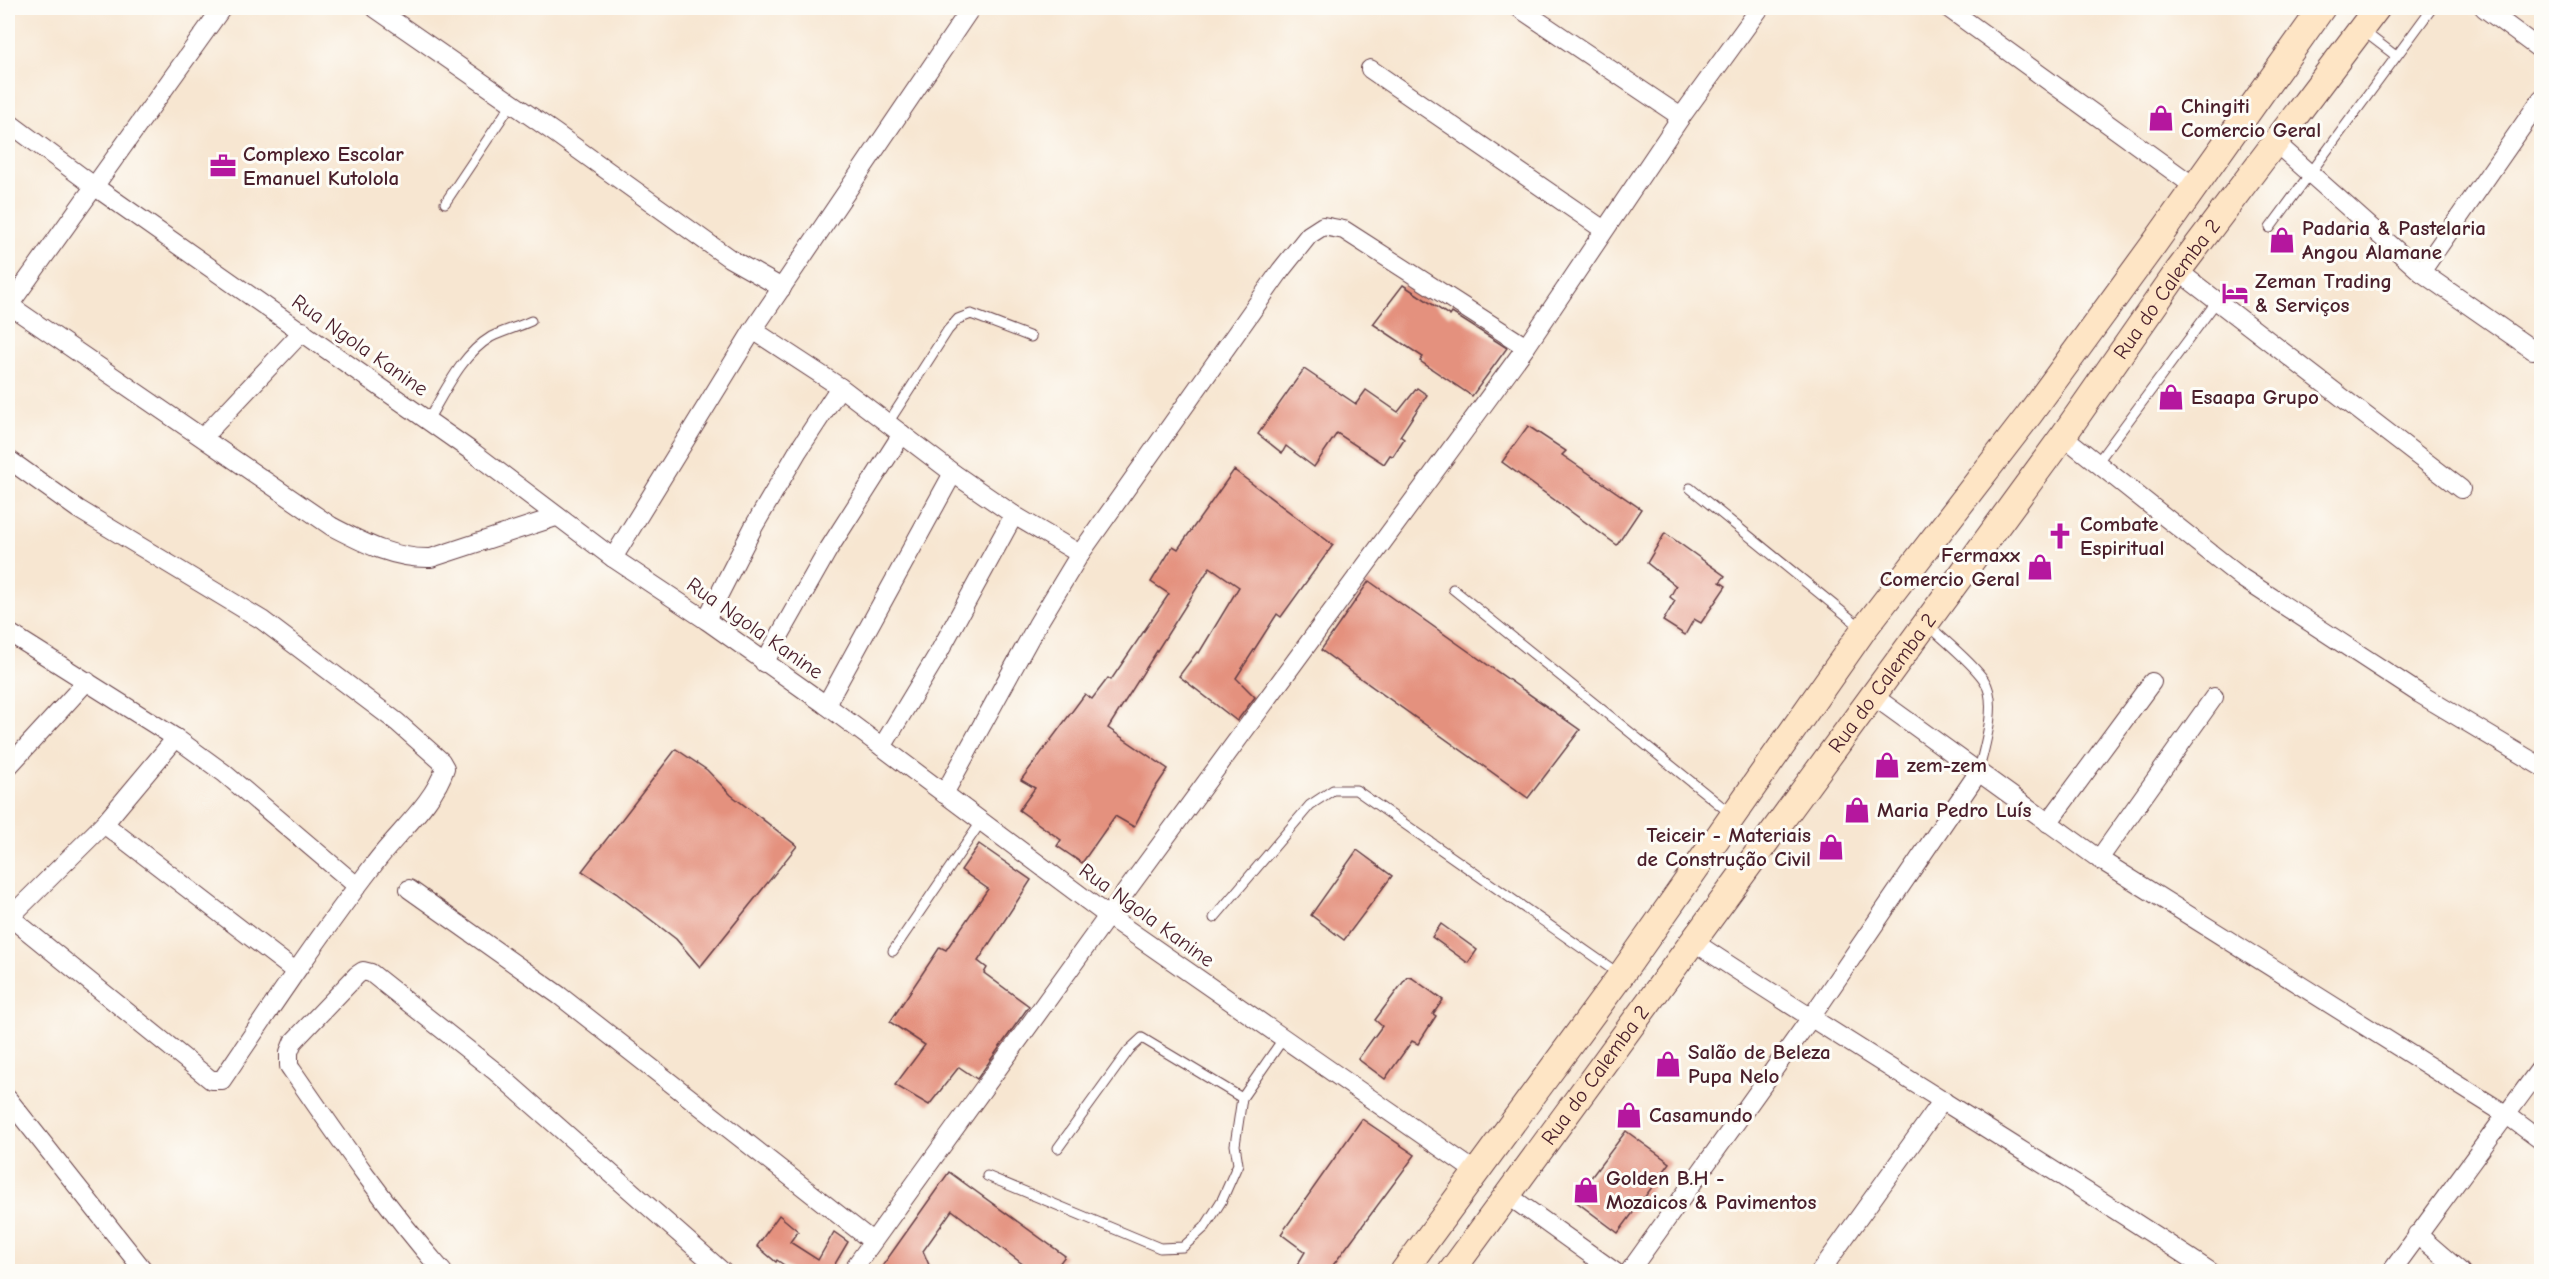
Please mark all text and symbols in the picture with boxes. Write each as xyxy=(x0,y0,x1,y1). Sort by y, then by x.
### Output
place label: Chingiti Comercio Geral xyxy=(2181,94,2321,142)
shop icon: Chingiti Comercio Geral xyxy=(2146,103,2176,133)
place label: Complexo Escolar Emanuel Kutolola xyxy=(243,142,404,190)
office icon: Complexo Escolar Emanuel Kutolola xyxy=(208,151,238,181)
street label: Rua do Calemba 2 xyxy=(2108,214,2225,364)
place label: Padaria & Pastelaria Angou Alamane xyxy=(2302,216,2486,264)
shop icon: Padaria & Pastelaria Angou Alamane xyxy=(2267,225,2297,255)
place label: Zeman Trading & Serviços xyxy=(2255,269,2392,317)
hotel icon: Zeman Trading & Serviços xyxy=(2220,278,2250,308)
street label: Rua Ngola Kanine xyxy=(287,289,433,401)
shop icon: Esaapa Grupo xyxy=(2156,382,2186,412)
place label: Esaapa Grupo xyxy=(2191,385,2319,409)
place label: Combate Espiritual xyxy=(2080,512,2164,560)
church icon: Combate Espiritual xyxy=(2045,521,2075,551)
place label: Fermaxx Comercio Geral xyxy=(1880,543,2021,591)
shop icon: Fermaxx Comercio Geral xyxy=(2025,552,2055,582)
street label: Rua Ngola Kanine xyxy=(682,572,828,684)
street label: Rua do Calemba 2 xyxy=(1823,609,1941,757)
shop icon: zem-zem xyxy=(1872,750,1902,780)
place label: zem-zem xyxy=(1907,753,1987,777)
shop icon: Maria Pedro Luís xyxy=(1842,795,1872,825)
place label: Maria Pedro Luís xyxy=(1877,798,2031,822)
place label: Teiceir - Materiais de Construção Civil xyxy=(1637,823,1811,871)
shop icon: Teiceir - Materiais de Construção Civil xyxy=(1816,832,1846,862)
street label: Rua Ngola Kanine xyxy=(1075,858,1219,972)
street label: Rua do Calemba 2 xyxy=(1536,1001,1654,1149)
place label: Salão de Beleza Pupa Nelo xyxy=(1688,1040,1831,1088)
shop icon: Salão de Beleza Pupa Nelo xyxy=(1653,1049,1683,1079)
shop icon: Casamundo xyxy=(1614,1100,1644,1130)
place label: Casamundo xyxy=(1649,1103,1753,1127)
place label: Golden B.H - Mozaicos & Pavimentos xyxy=(1606,1166,1816,1214)
shop icon: Golden B.H - Mozaicos & Pavimentos xyxy=(1571,1175,1601,1205)

